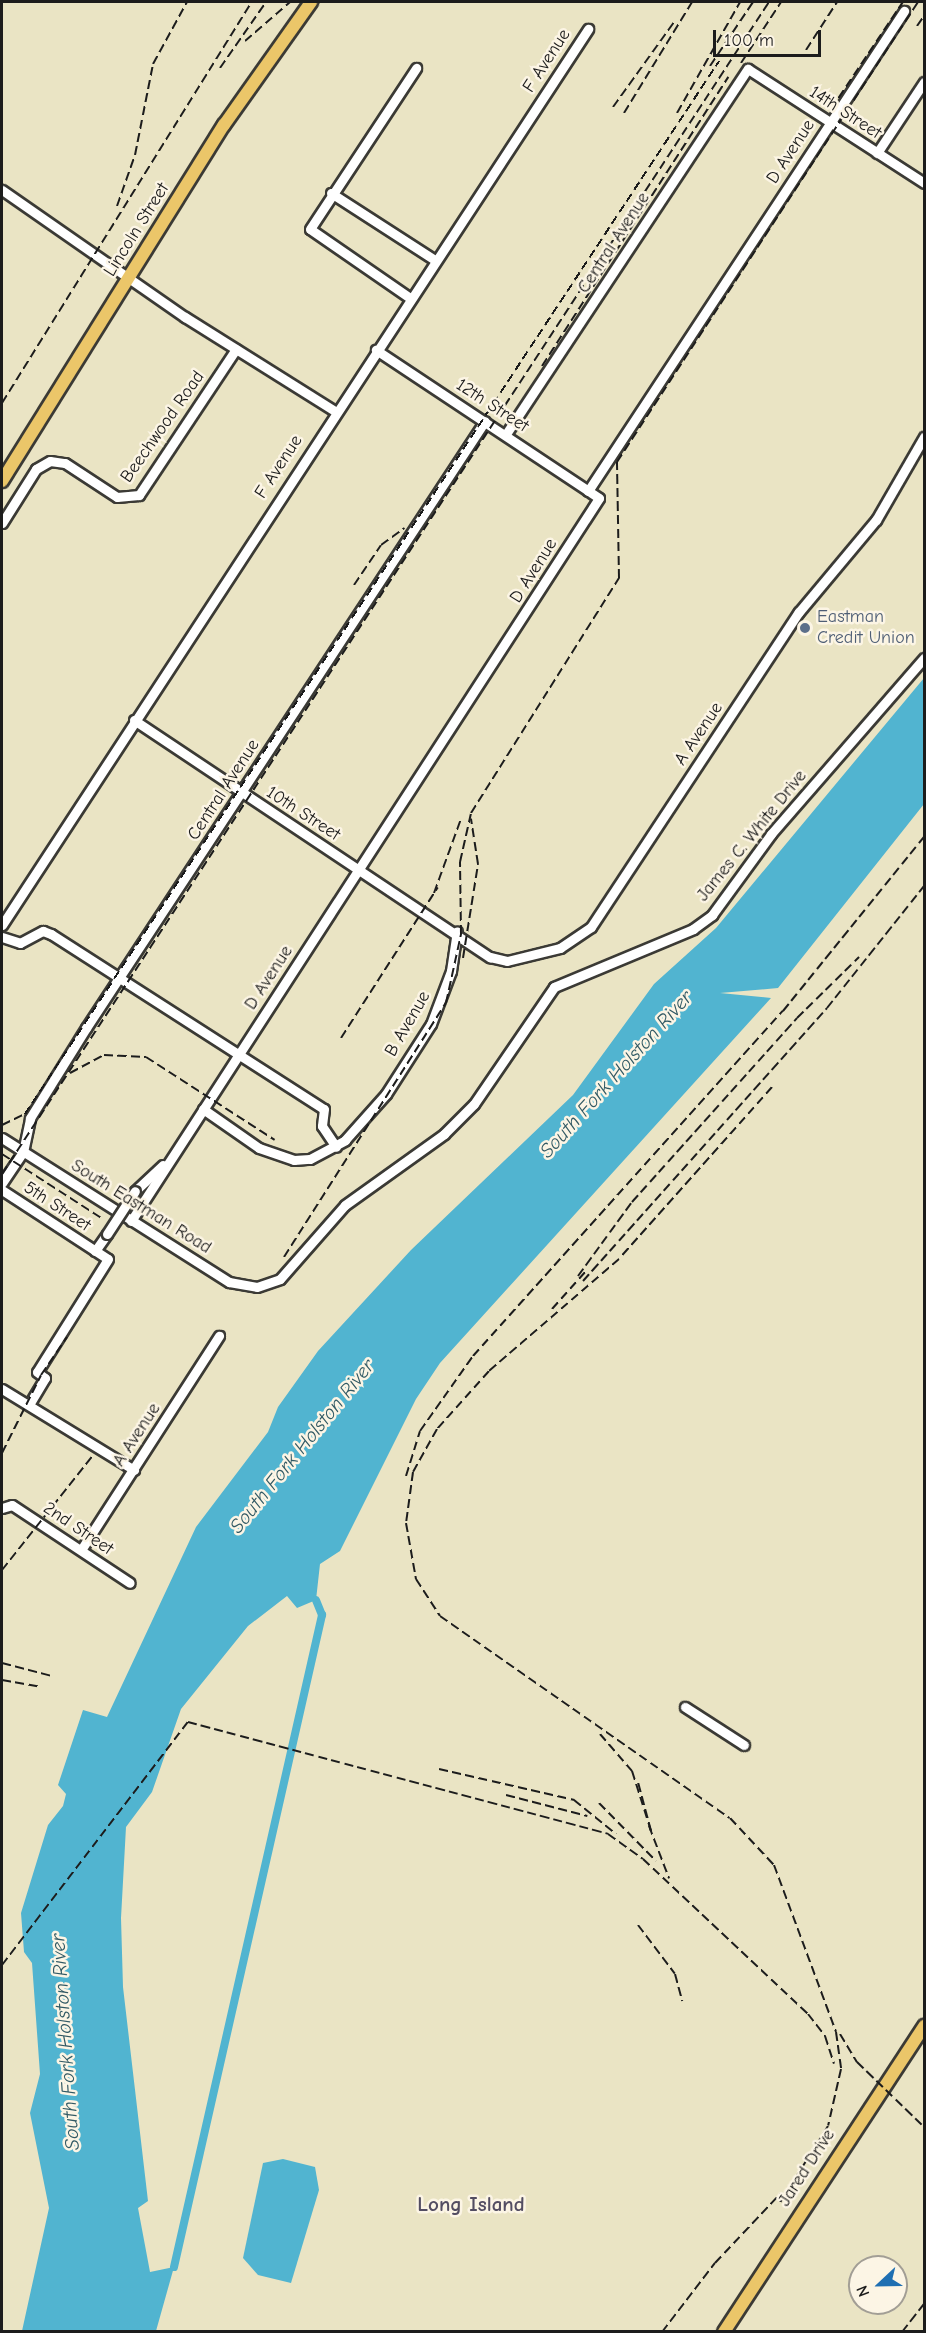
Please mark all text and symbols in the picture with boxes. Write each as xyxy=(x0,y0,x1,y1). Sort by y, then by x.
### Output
scale bar xyxy=(716,18,824,56)
street label: F Avenue xyxy=(519,25,575,97)
text: 100 m xyxy=(724,30,774,51)
street label: 14th Street xyxy=(805,82,885,144)
street label: D Avenue xyxy=(762,116,820,188)
street label: Lincoln Street xyxy=(100,179,174,281)
street label: Central Avenue xyxy=(573,188,655,298)
street label: Beechwood Road xyxy=(116,367,210,487)
street label: 12th Street xyxy=(452,374,532,438)
street label: F Avenue xyxy=(251,431,307,503)
street label: D Avenue xyxy=(506,535,562,607)
place label: Eastman Credit Union xyxy=(817,607,915,650)
marker: Eastman Credit Union xyxy=(798,621,812,635)
street label: A Avenue xyxy=(670,698,728,770)
street label: Central Avenue xyxy=(183,735,265,845)
street label: James C. White Drive xyxy=(692,766,812,906)
street label: 10th Street xyxy=(262,782,344,846)
street label: D Avenue xyxy=(240,942,298,1014)
water label: South Fork Holston River xyxy=(534,985,698,1163)
street label: B Avenue xyxy=(381,987,435,1061)
street label: South Eastman Road xyxy=(67,1155,215,1259)
street label: 5th Street xyxy=(19,1177,95,1237)
water label: South Fork Holston River xyxy=(224,1354,380,1538)
street label: A Avenue xyxy=(109,1399,165,1471)
street label: 2nd Street xyxy=(39,1498,117,1560)
water label: South Fork Holston River xyxy=(45,1933,85,2151)
street label: Jared Drive xyxy=(774,2125,840,2211)
district label: Long Island xyxy=(417,2191,525,2217)
north arrow xyxy=(848,2255,908,2315)
text: N xyxy=(853,2283,873,2299)

